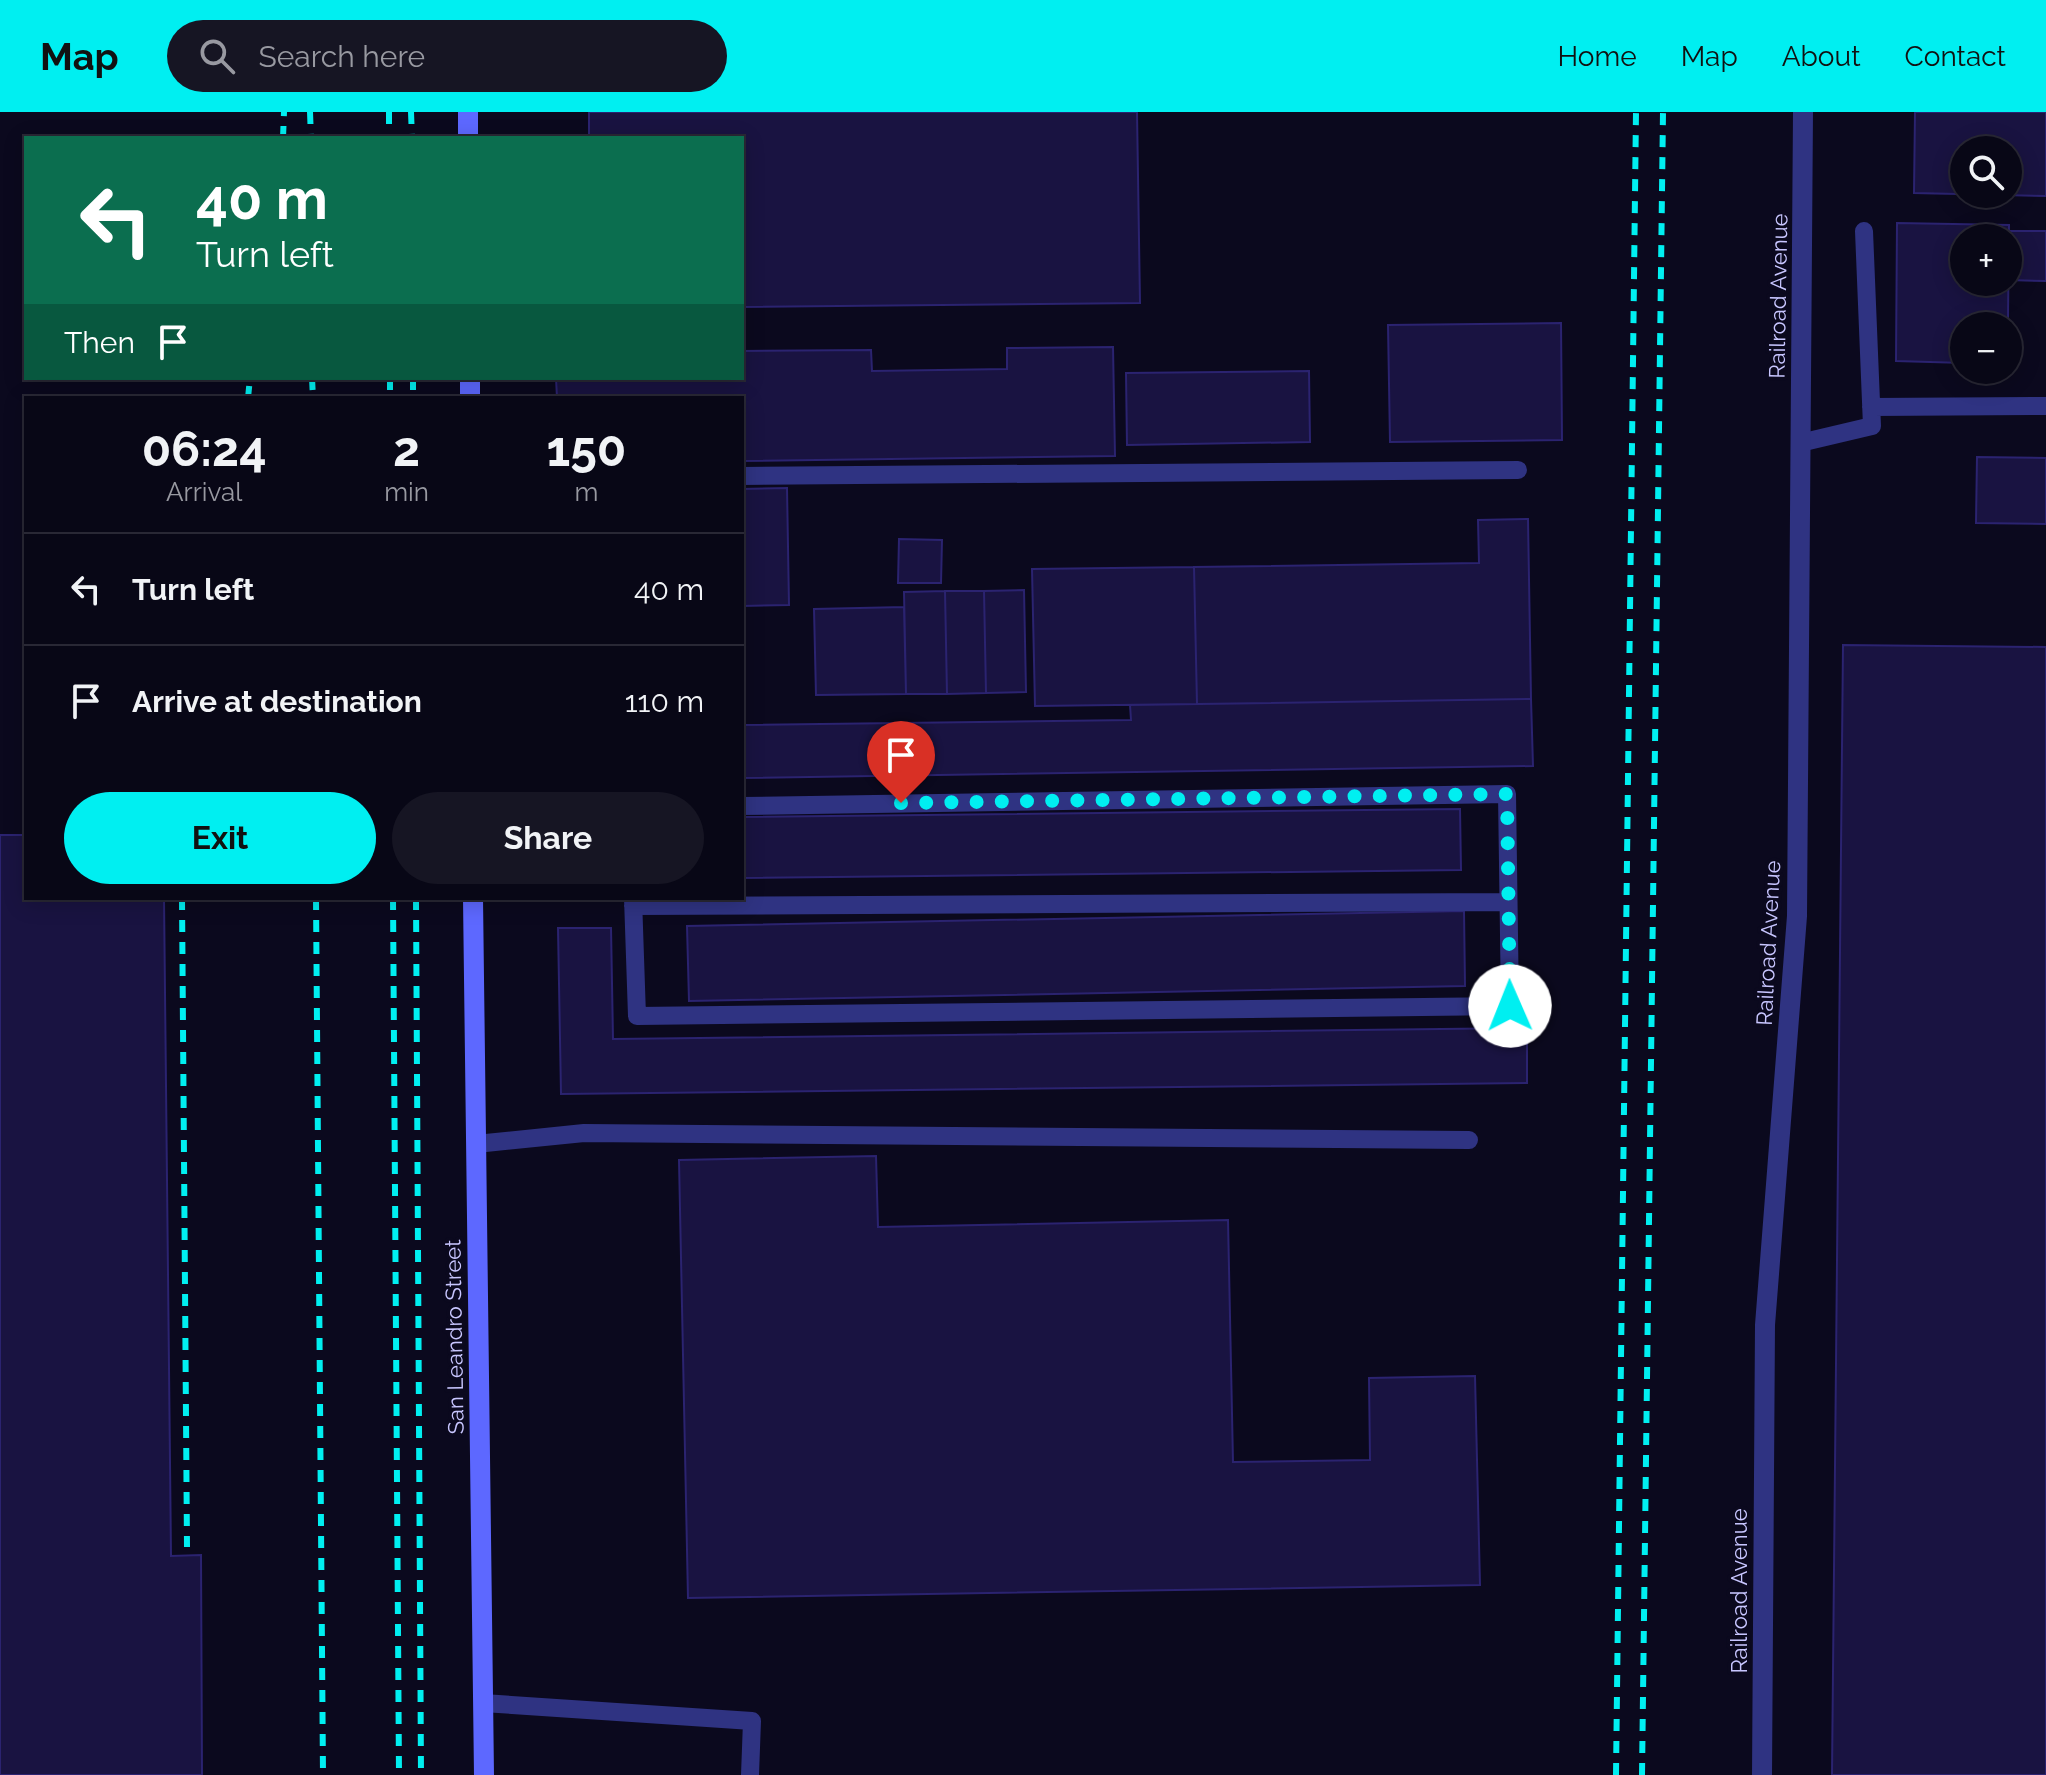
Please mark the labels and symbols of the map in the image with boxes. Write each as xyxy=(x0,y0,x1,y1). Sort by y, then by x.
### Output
street label: Railroad Avenue xyxy=(1764,213,1792,379)
pin xyxy=(867,721,935,803)
street label: Railroad Avenue xyxy=(1751,860,1785,1026)
position arrow xyxy=(1468,964,1552,1048)
street label: San Leandro Street xyxy=(439,1239,469,1435)
street label: Railroad Avenue xyxy=(1726,1508,1752,1674)

